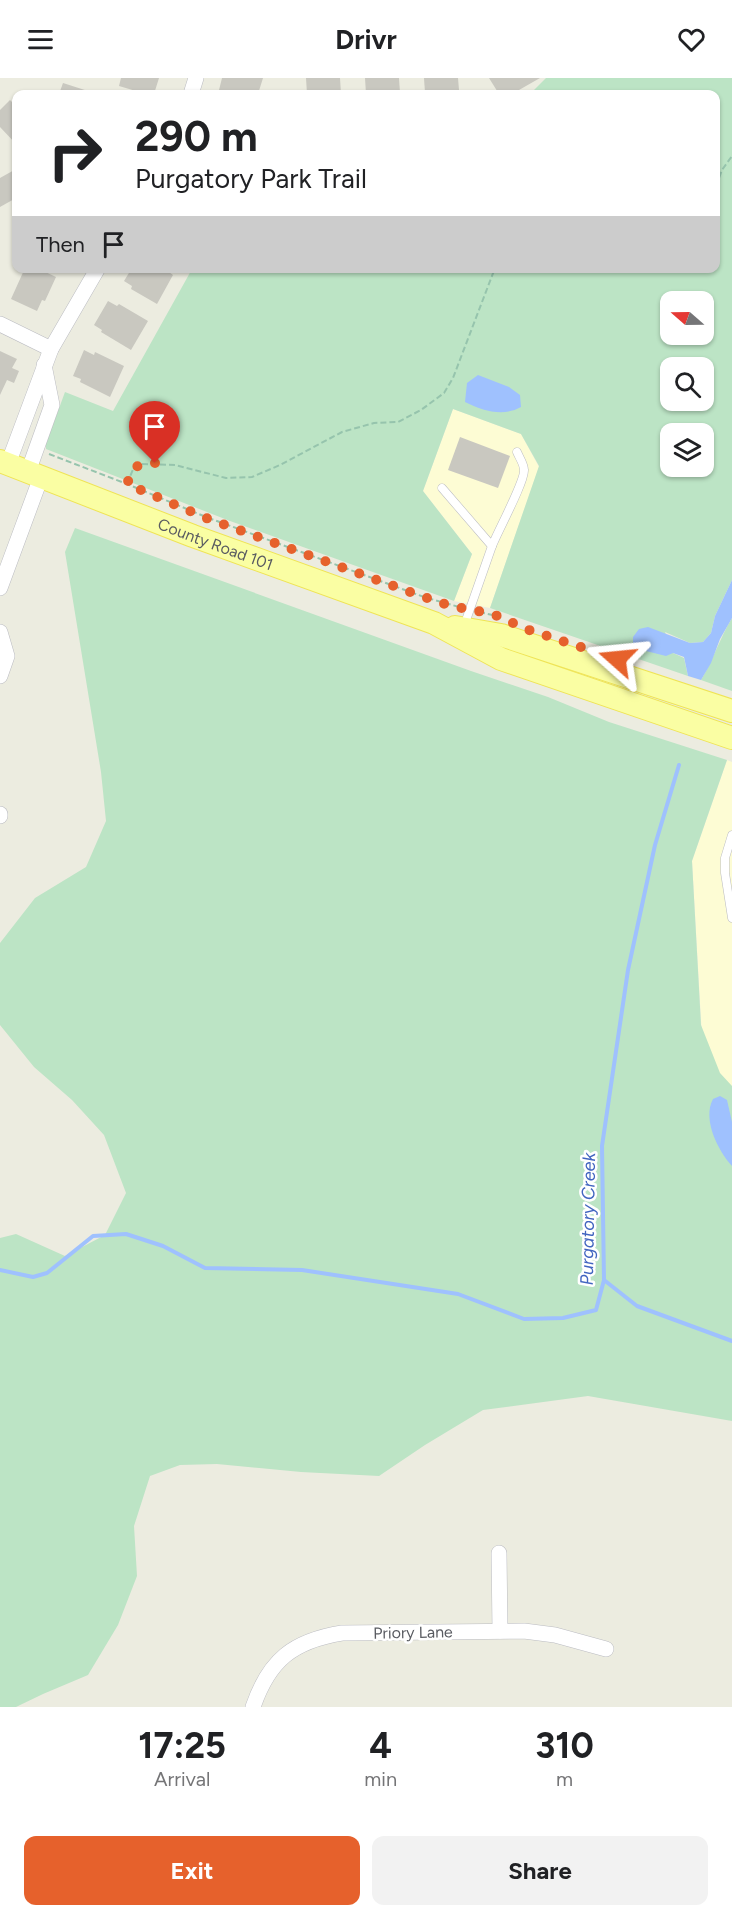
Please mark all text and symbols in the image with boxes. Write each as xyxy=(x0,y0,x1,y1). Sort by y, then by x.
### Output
icon: menu xyxy=(24,23,57,56)
text: Drivr xyxy=(335,23,397,56)
icon: heart xyxy=(675,23,708,56)
text: 290 m xyxy=(135,111,258,162)
icon: right xyxy=(36,114,114,192)
text: Purgatory Park Trail xyxy=(135,162,367,195)
icon: arrive xyxy=(97,228,130,261)
text: Then xyxy=(36,231,85,258)
north arrow xyxy=(660,291,714,345)
map controls xyxy=(660,291,714,477)
button: search xyxy=(660,357,714,411)
pin xyxy=(129,401,180,463)
icon: arrive xyxy=(138,410,171,443)
button: layers xyxy=(660,423,714,477)
street label: County Road 101 xyxy=(155,514,276,574)
position arrow xyxy=(585,627,649,691)
water label: Purgatory Creek xyxy=(576,1151,600,1285)
street label: Priory Lane xyxy=(373,1622,453,1643)
text: 17:25 xyxy=(138,1724,226,1767)
text: 4 xyxy=(369,1724,392,1767)
text: 310 xyxy=(535,1724,594,1767)
text: Arrival xyxy=(154,1767,210,1791)
text: min xyxy=(364,1767,397,1791)
text: m xyxy=(556,1767,573,1791)
button: Exit xyxy=(24,1836,360,1905)
button: Share xyxy=(372,1836,708,1905)

